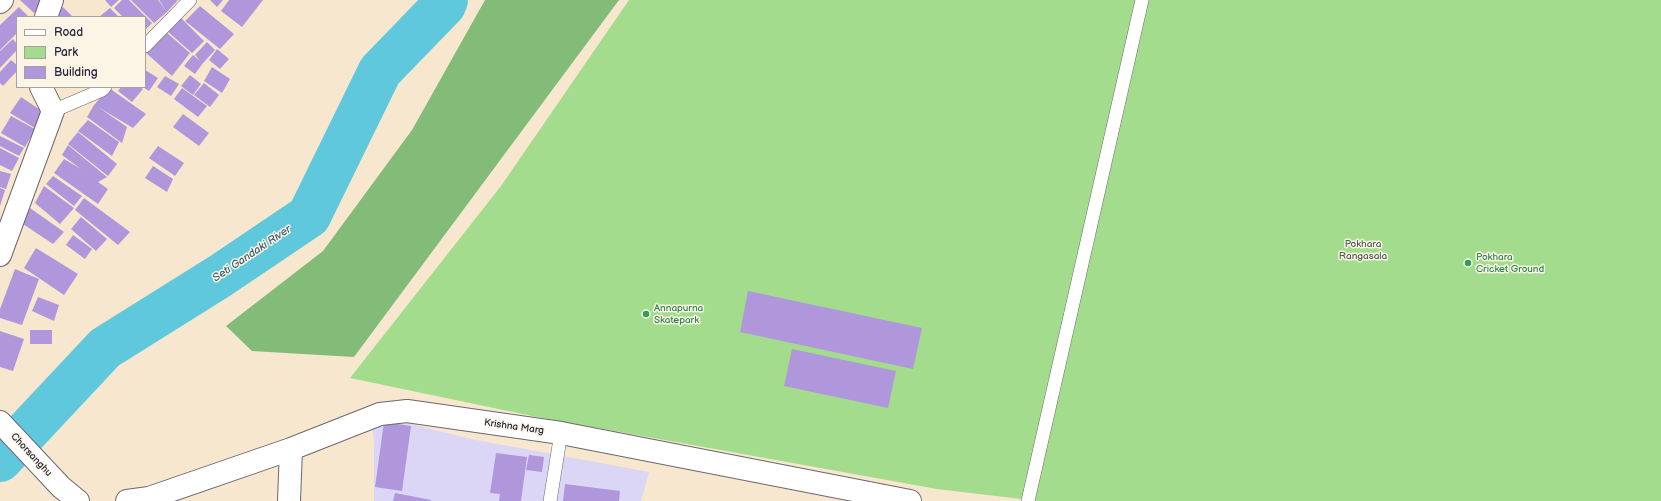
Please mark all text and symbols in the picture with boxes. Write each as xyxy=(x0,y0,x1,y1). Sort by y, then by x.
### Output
legend xyxy=(16,16,146,88)
text: Road xyxy=(54,25,83,40)
text: Park xyxy=(54,45,78,60)
text: Building xyxy=(54,65,98,80)
water label: Seti Gandaki River xyxy=(210,223,294,285)
park label: Pokhara Rangasala xyxy=(1339,238,1387,262)
place label: Pokhara Cricket Ground xyxy=(1476,251,1544,274)
marker: Pokhara Cricket Ground xyxy=(1463,258,1473,268)
place label: Annapurna Skatepark xyxy=(654,302,703,326)
marker: Annapurna Skatepark xyxy=(641,309,651,319)
street label: Krishna Marg xyxy=(483,417,545,437)
street label: Chorsanghu xyxy=(8,431,54,479)

